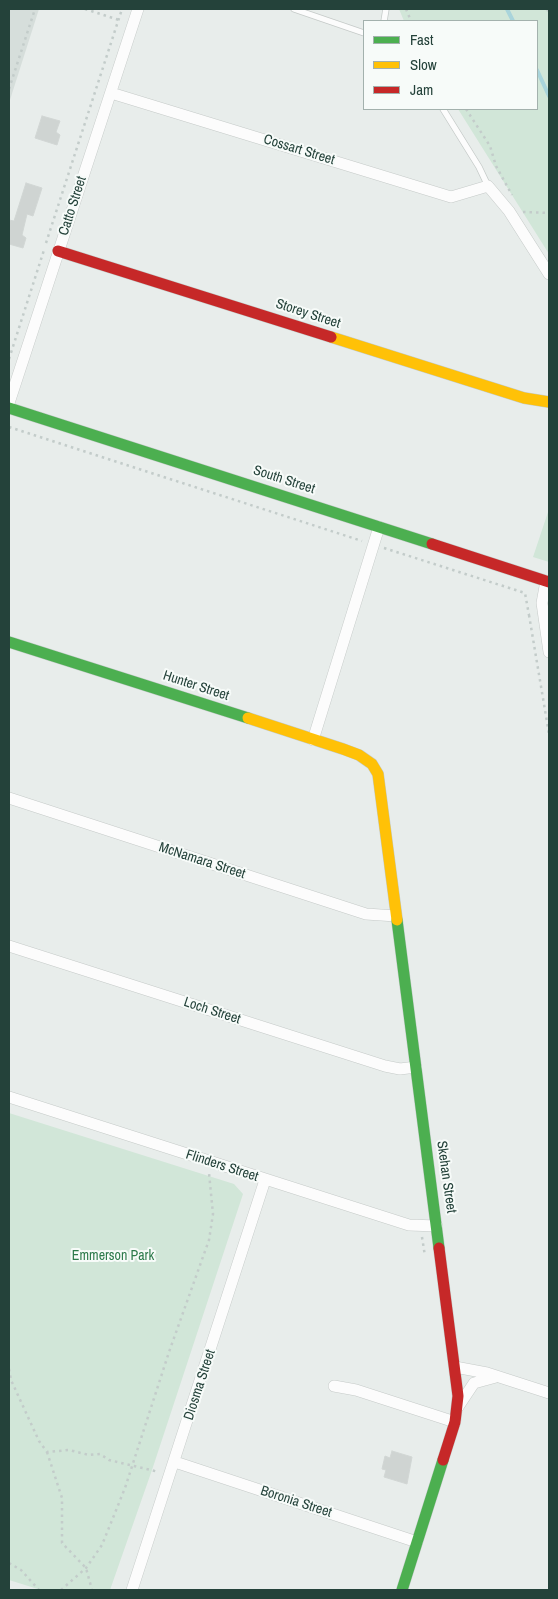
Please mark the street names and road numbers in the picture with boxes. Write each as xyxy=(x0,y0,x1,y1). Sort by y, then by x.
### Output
street label: Cossart Street xyxy=(261,131,337,169)
street label: Catto Street xyxy=(56,174,90,238)
street label: Storey Street xyxy=(274,296,342,332)
street label: South Street xyxy=(251,462,317,498)
street label: Hunter Street xyxy=(161,667,231,705)
street label: McNamara Street xyxy=(157,839,247,883)
street label: Loch Street xyxy=(181,994,243,1028)
street label: Skehan Street xyxy=(433,1140,459,1214)
street label: Flinders Street xyxy=(184,1146,260,1186)
street label: Diosma Street xyxy=(181,1348,219,1422)
street label: Boronia Street xyxy=(258,1483,334,1521)

